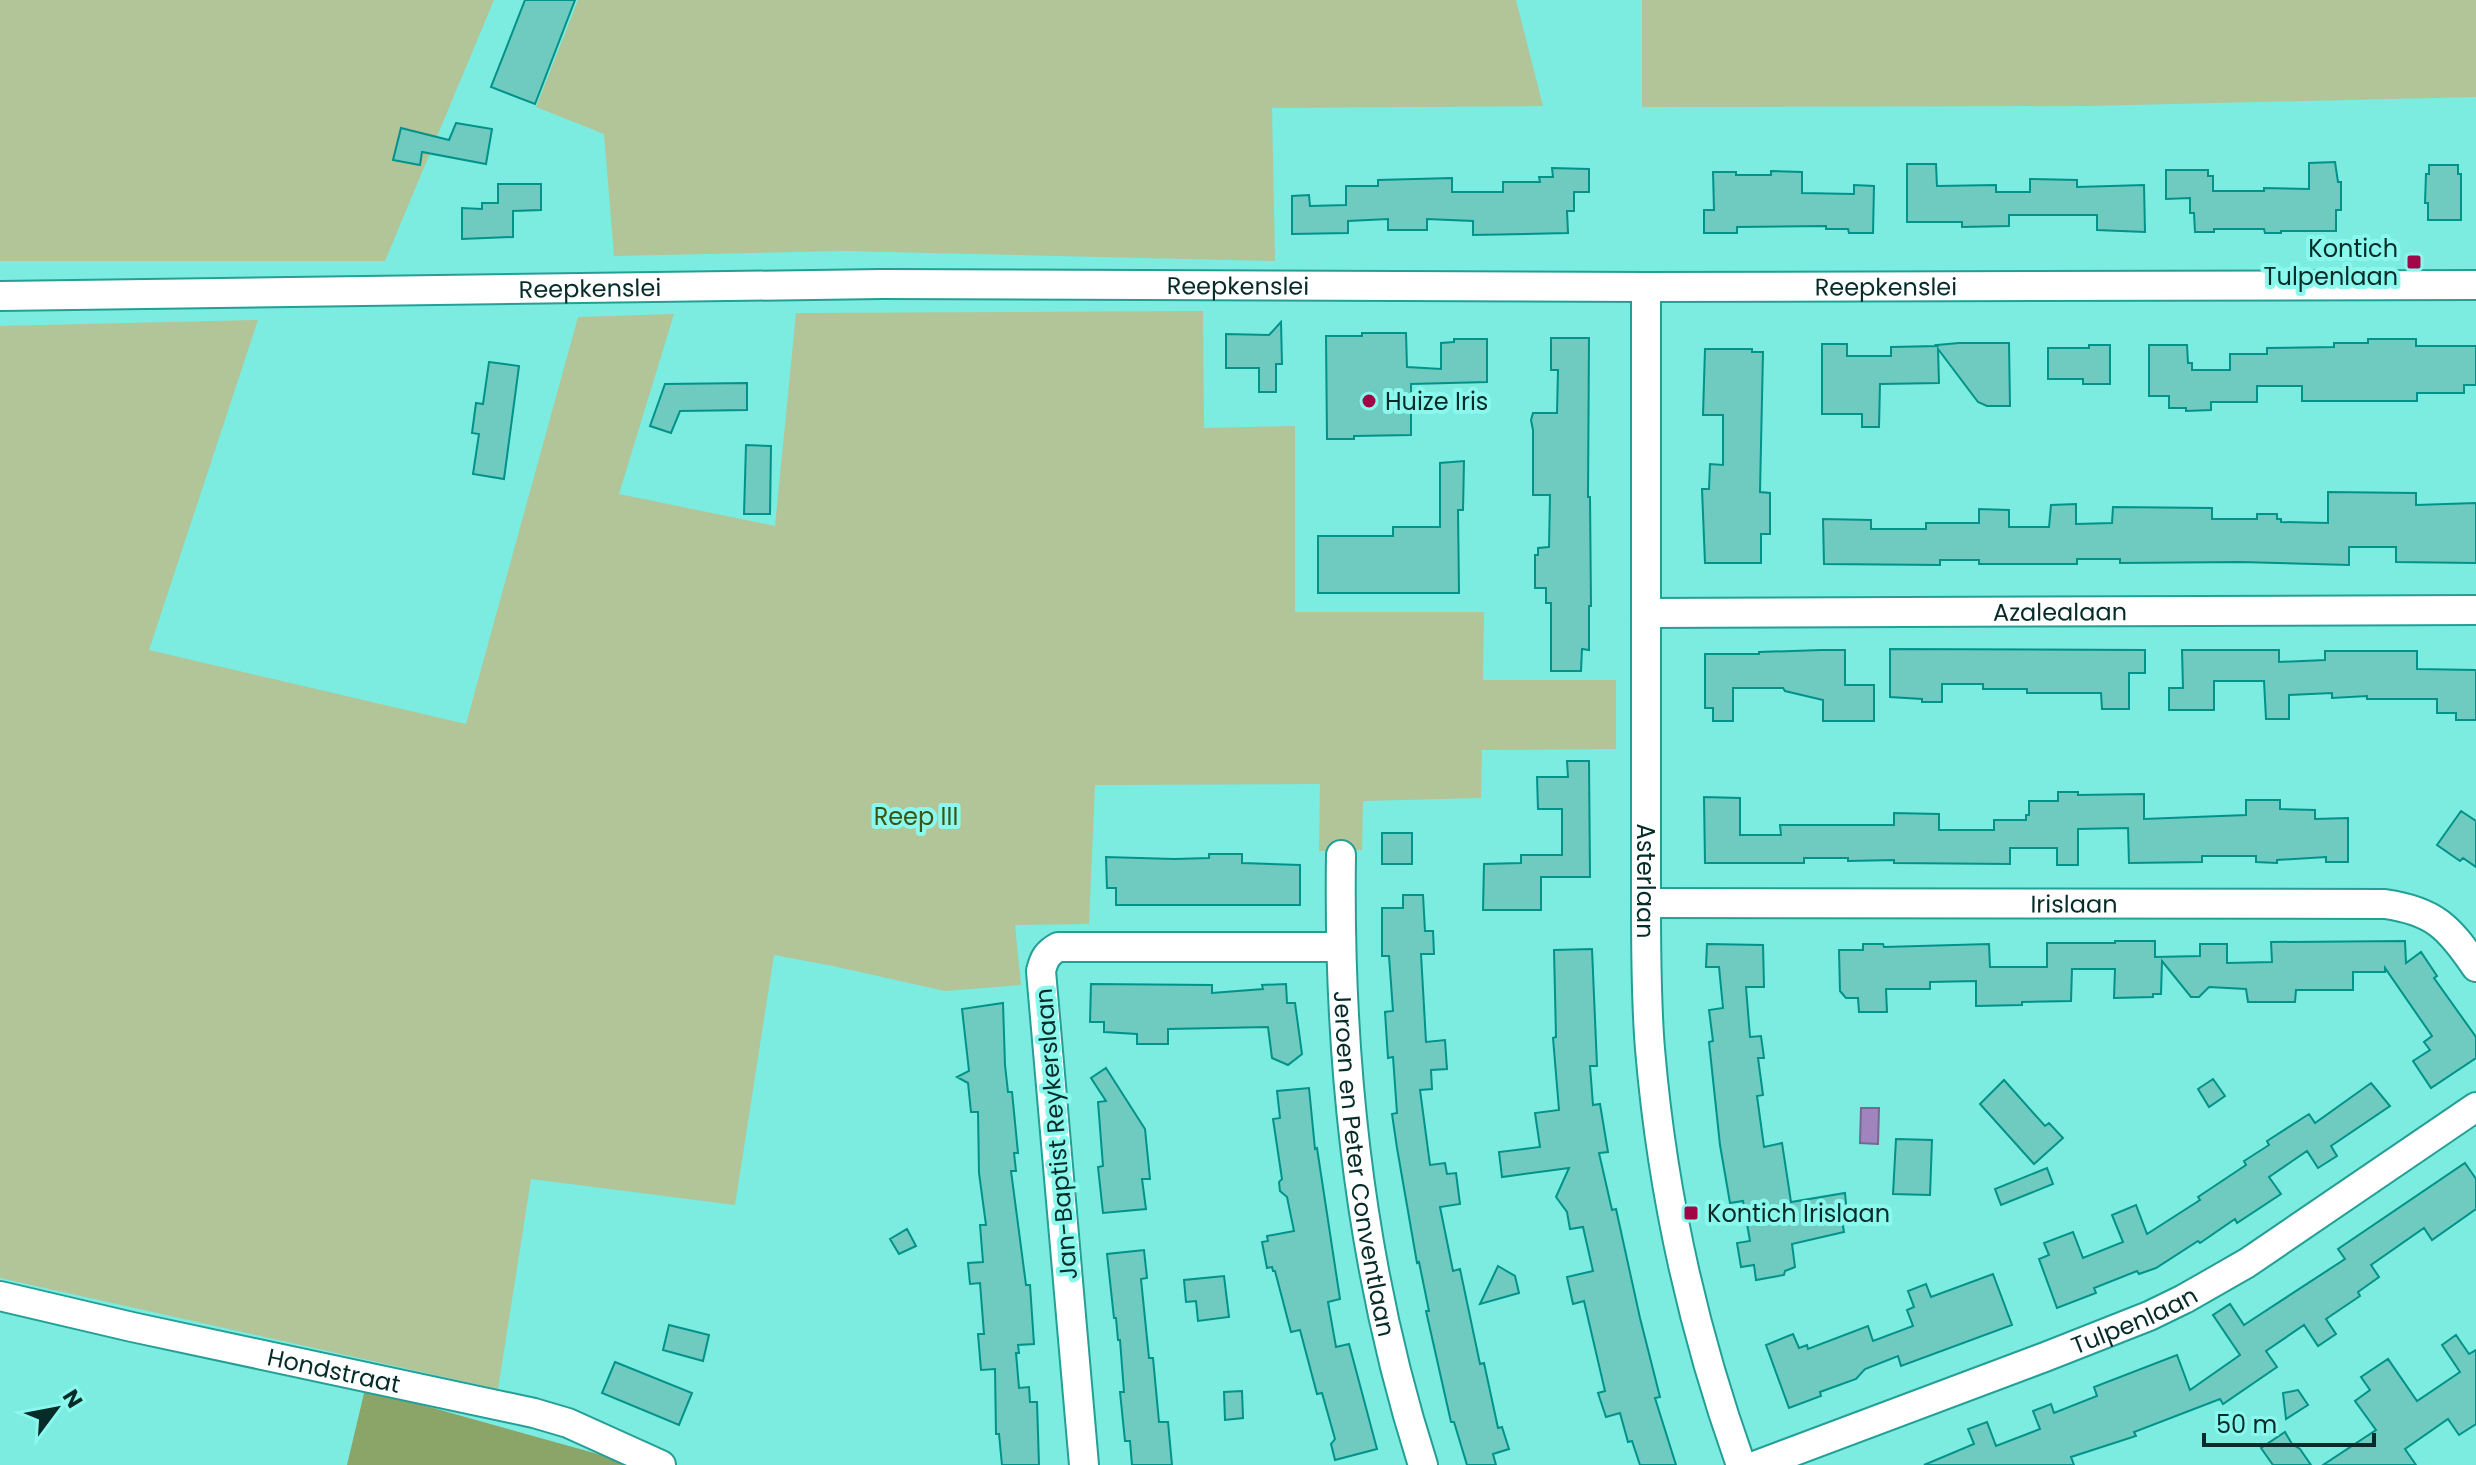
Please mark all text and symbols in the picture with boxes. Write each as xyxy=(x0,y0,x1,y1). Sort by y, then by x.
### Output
place label: Kontich Tulpenlaan xyxy=(2264,232,2398,293)
marker: Kontich Tulpenlaan xyxy=(2405,253,2423,271)
street label: Reepkenslei xyxy=(1167,269,1309,302)
street label: Reepkenslei xyxy=(1815,270,1957,303)
street label: Reepkenslei xyxy=(518,271,661,305)
place label: Huize Iris xyxy=(1385,385,1488,418)
marker: Huize Iris xyxy=(1360,392,1378,410)
street label: Azalealaan xyxy=(1993,595,2127,628)
park label: Reep III xyxy=(874,800,958,833)
street label: Asterlaan xyxy=(1629,823,1663,939)
street label: Irislaan xyxy=(2030,887,2118,920)
street label: Jan-Baptist Reykerslaan xyxy=(1027,987,1085,1281)
street label: Jeroen en Peter Conventlaan xyxy=(1326,990,1404,1340)
place label: Kontich Irislaan xyxy=(1707,1197,1890,1230)
marker: Kontich Irislaan xyxy=(1682,1204,1700,1222)
street label: Tulpenlaan xyxy=(2066,1278,2203,1362)
street label: Hondstraat xyxy=(264,1340,403,1400)
north arrow xyxy=(16,1369,96,1449)
text: N xyxy=(55,1383,90,1414)
scale bar xyxy=(2204,1397,2374,1447)
text: 50 m xyxy=(2216,1408,2277,1441)

